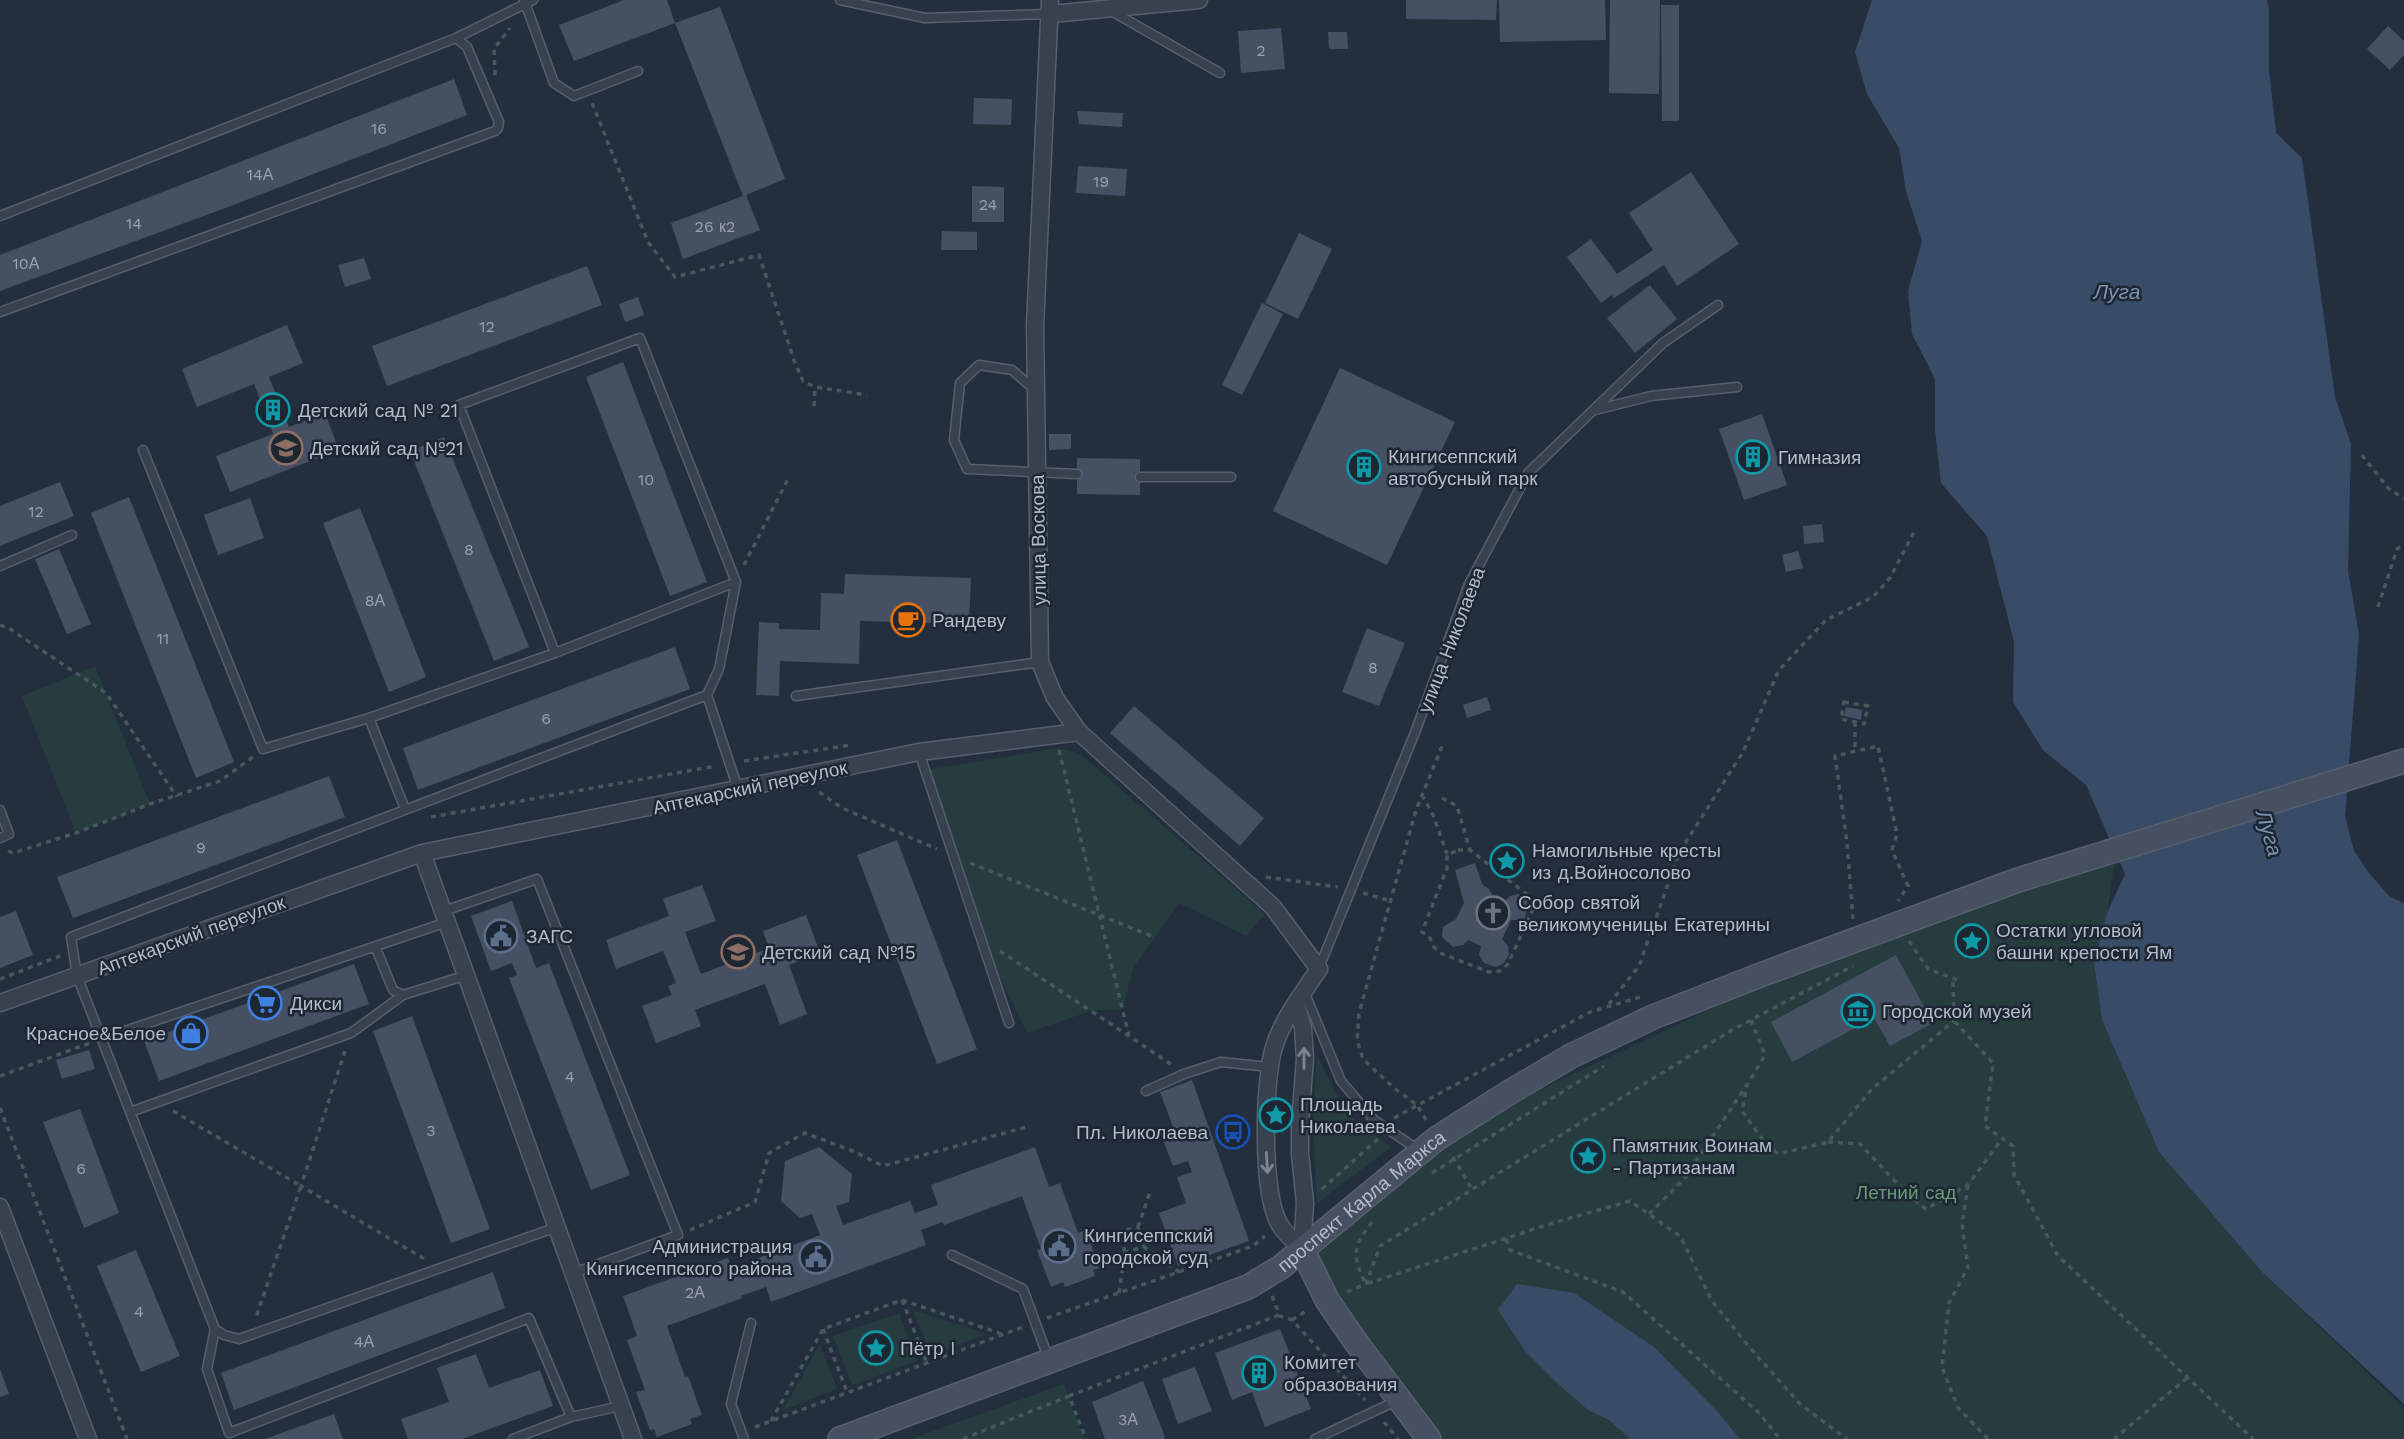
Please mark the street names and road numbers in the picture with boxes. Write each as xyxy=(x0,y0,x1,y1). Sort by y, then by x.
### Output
street label: улица Воскова xyxy=(1026,474,1051,606)
street label: улица Николаева xyxy=(1413,564,1490,716)
street label: Аптекарский переулок xyxy=(651,755,850,819)
street label: Аптекарский переулок xyxy=(94,890,289,980)
street label: проспект Карла Маркса xyxy=(1273,1125,1450,1277)

